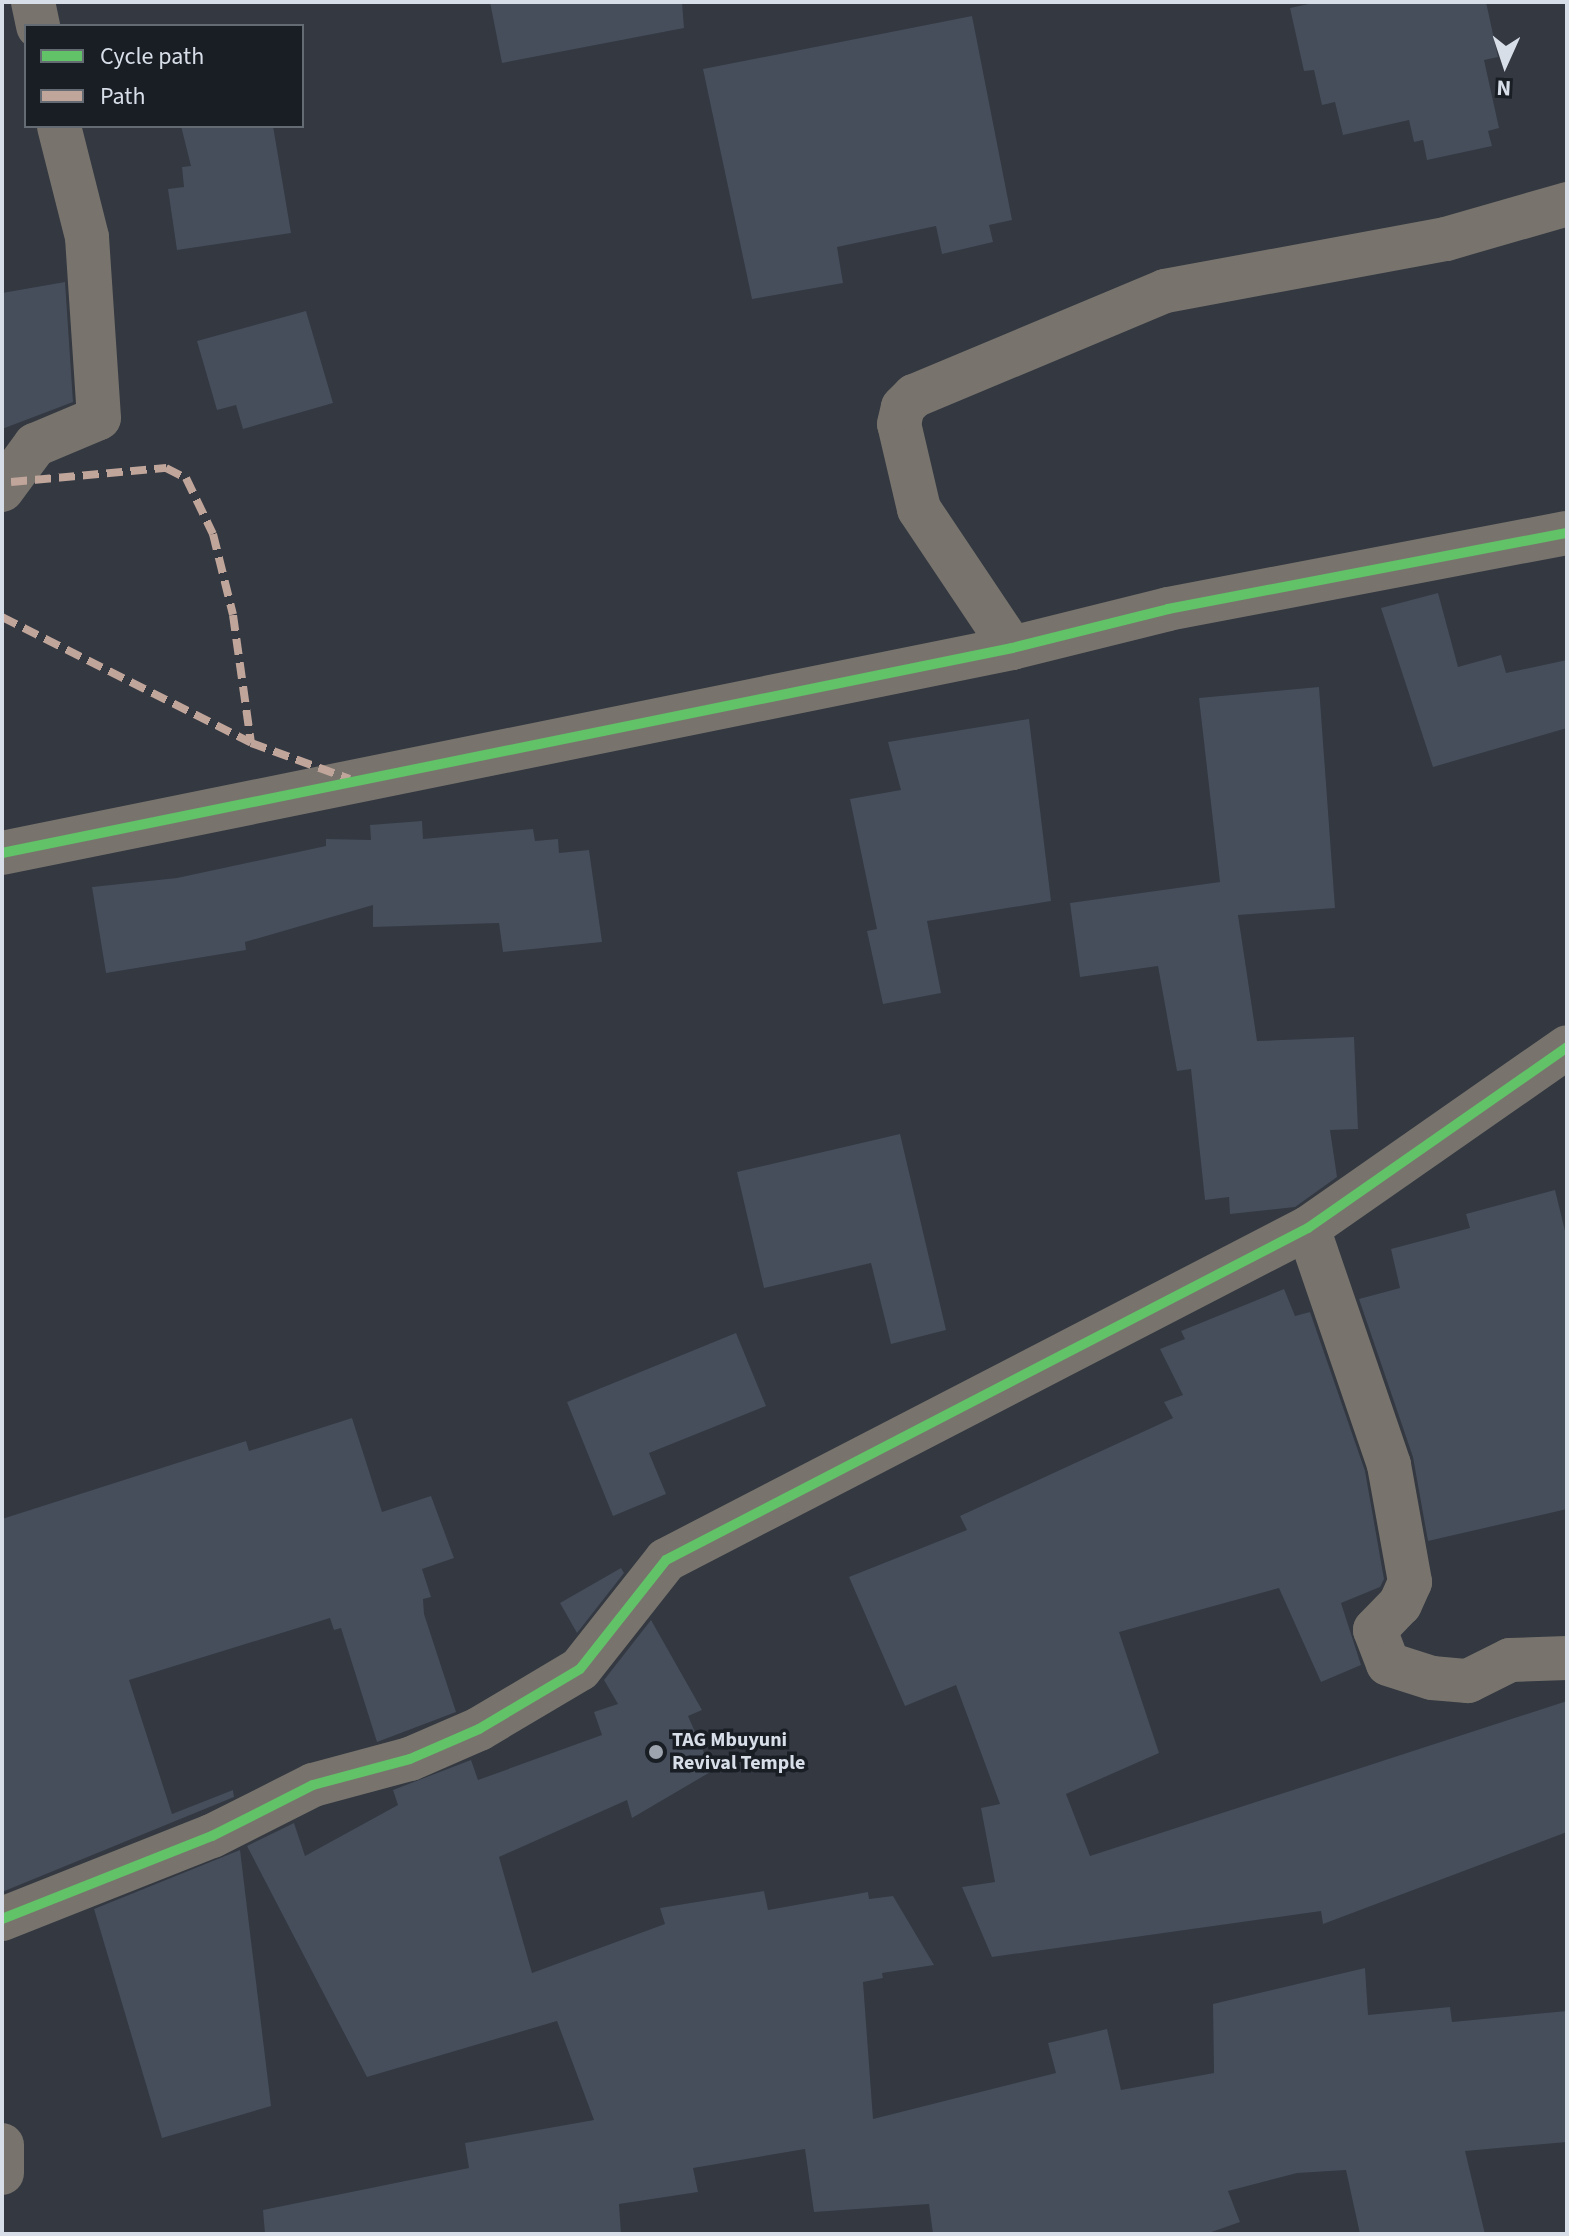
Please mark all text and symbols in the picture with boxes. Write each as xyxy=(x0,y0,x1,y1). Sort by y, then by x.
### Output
legend xyxy=(24,24,304,128)
north arrow xyxy=(1465,24,1545,104)
text: Cycle path xyxy=(100,39,204,74)
text: N xyxy=(1496,72,1512,104)
text: Path xyxy=(100,79,146,114)
place label: TAG Mbuyuni Revival Temple xyxy=(672,1728,805,1775)
marker: TAG Mbuyuni Revival Temple xyxy=(647,1743,665,1761)

